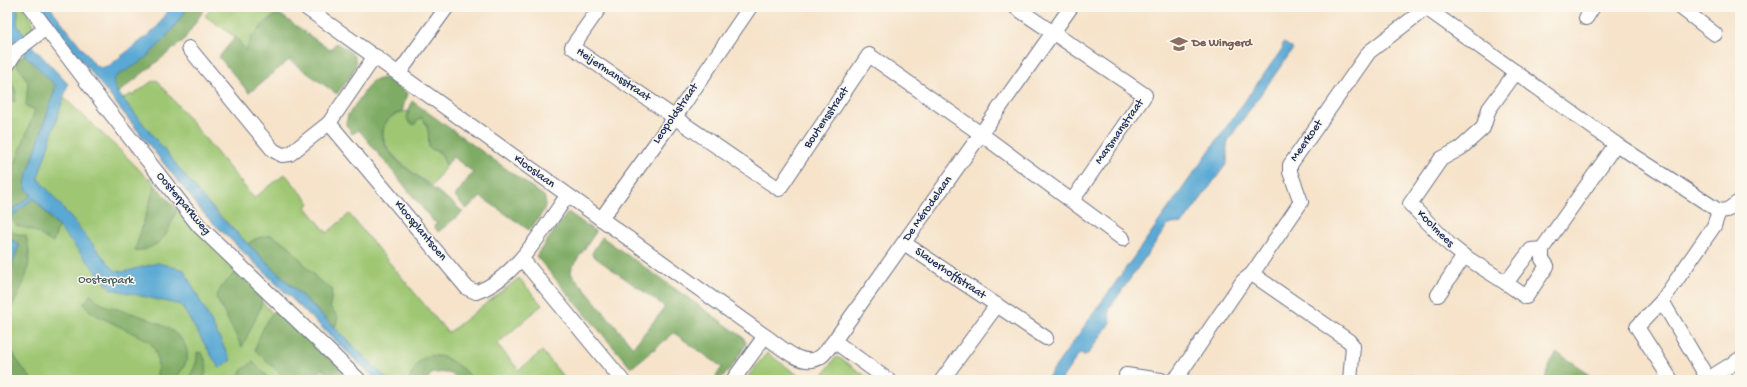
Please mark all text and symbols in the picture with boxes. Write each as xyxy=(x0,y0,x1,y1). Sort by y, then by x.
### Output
school or university icon: De Wingerd xyxy=(1169,34,1189,54)
place label: De Wingerd xyxy=(1191,37,1254,51)
street label: Heijermansstraat xyxy=(573,45,654,106)
street label: Leopoldstraat xyxy=(650,80,703,147)
street label: Boutensstraat xyxy=(801,84,853,152)
street label: Marsmanstraat xyxy=(1092,96,1148,167)
street label: Meerkoet xyxy=(1288,117,1327,165)
street label: Klooslaan xyxy=(511,152,558,192)
street label: Oosterparkweg xyxy=(153,170,213,238)
street label: De Mérodelaan xyxy=(900,173,956,245)
street label: Kloosplantsoen xyxy=(391,198,449,264)
street label: Koolmees xyxy=(1413,207,1457,251)
street label: Slauerhoffstraat xyxy=(912,245,989,304)
park label: Oosterpark xyxy=(78,274,135,288)

